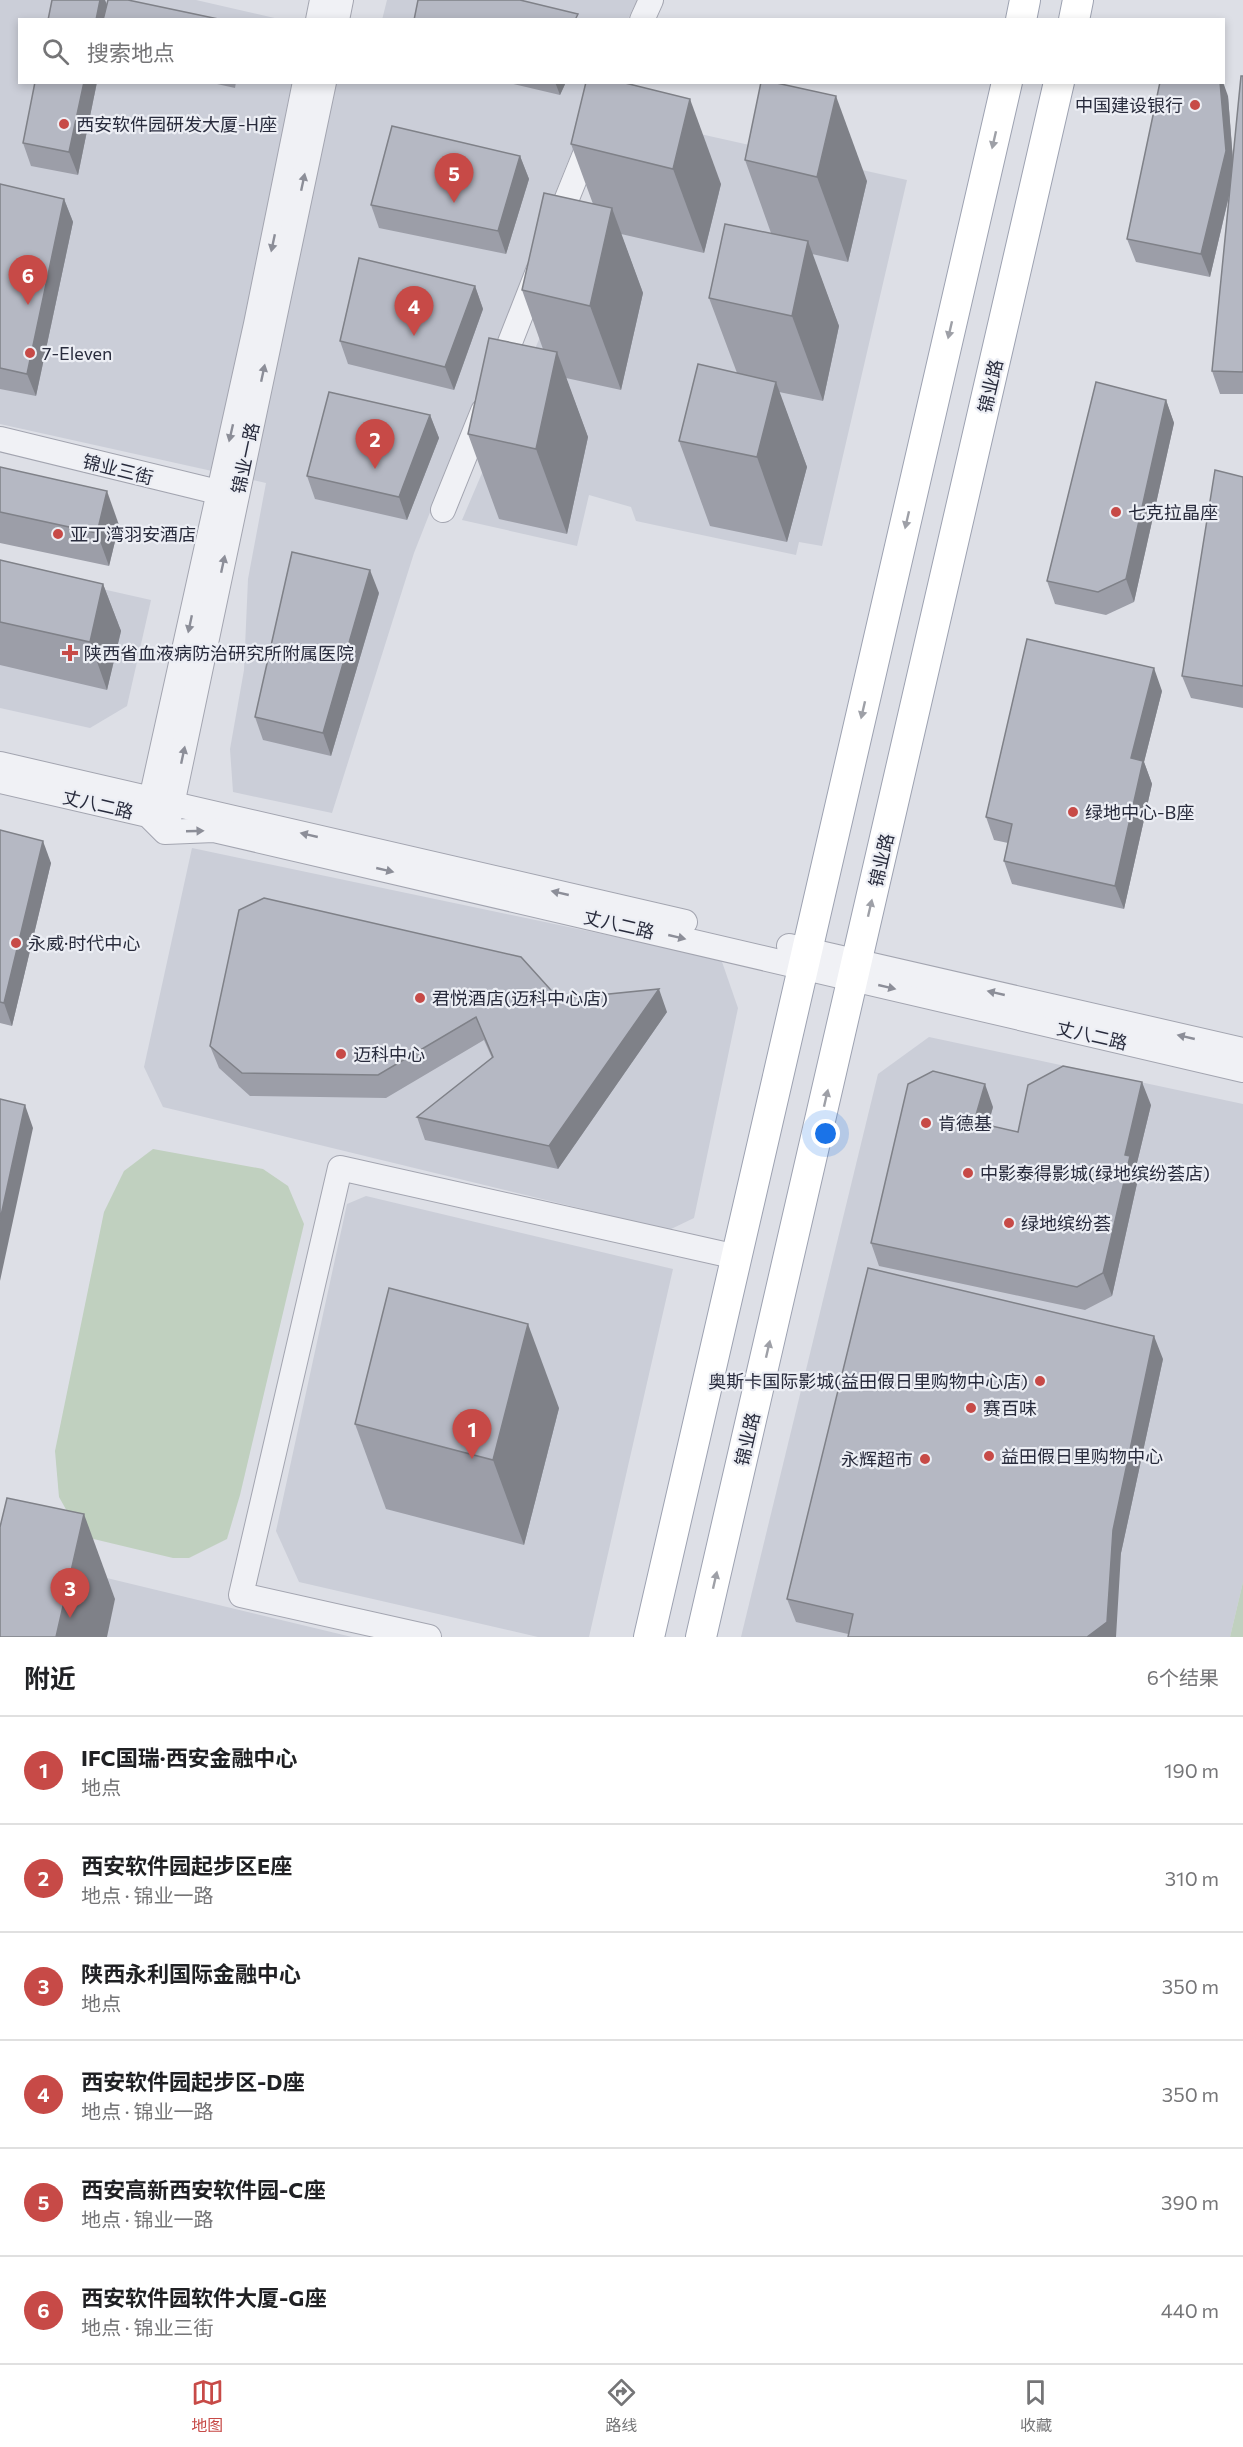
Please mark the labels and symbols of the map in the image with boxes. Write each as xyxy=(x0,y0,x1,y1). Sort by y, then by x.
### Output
place label: 中国建设银行 xyxy=(1075,94,1183,116)
marker: 中国建设银行 xyxy=(1188,98,1202,112)
place label: 西安软件园研发大厦-H座 xyxy=(76,113,277,135)
marker: 西安软件园研发大厦-H座 xyxy=(57,117,71,131)
one-way arrow xyxy=(988,130,998,149)
pin: 5 xyxy=(434,154,474,203)
one-way arrow xyxy=(299,173,308,192)
one-way arrow xyxy=(267,233,277,252)
pin: 6 xyxy=(9,256,48,305)
pin: 4 xyxy=(394,286,434,336)
one-way arrow xyxy=(945,320,954,339)
place label: 7-Eleven xyxy=(42,342,112,364)
marker: 7-Eleven xyxy=(23,346,37,360)
street label: 锦业路 xyxy=(973,357,1007,415)
one-way arrow xyxy=(259,364,268,383)
street label: 锦业一路 xyxy=(227,420,263,496)
pin: 2 xyxy=(356,420,394,469)
one-way arrow xyxy=(226,424,236,442)
street label: 锦业三街 xyxy=(80,450,156,488)
place label: 七克拉晶座 xyxy=(1128,501,1218,523)
marker: 七克拉晶座 xyxy=(1109,505,1123,519)
one-way arrow xyxy=(901,510,911,529)
place label: 亚丁湾羽安酒店 xyxy=(70,523,196,545)
marker: 亚丁湾羽安酒店 xyxy=(51,527,65,541)
one-way arrow xyxy=(219,554,228,573)
one-way arrow xyxy=(184,614,194,633)
place label: 陕西省血液病防治研究所附属医院 xyxy=(84,642,354,664)
marker: 陕西省血液病防治研究所附属医院 xyxy=(61,644,79,662)
one-way arrow xyxy=(858,701,867,720)
one-way arrow xyxy=(179,745,188,764)
street label: 丈八二路 xyxy=(60,785,136,823)
place label: 绿地中心-B座 xyxy=(1085,801,1194,823)
marker: 绿地中心-B座 xyxy=(1066,805,1080,819)
one-way arrow xyxy=(185,827,204,836)
one-way arrow xyxy=(300,829,318,839)
street label: 锦业路 xyxy=(864,831,898,889)
one-way arrow xyxy=(376,865,394,875)
one-way arrow xyxy=(551,887,570,897)
one-way arrow xyxy=(866,899,876,917)
street label: 丈八二路 xyxy=(581,905,657,943)
place label: 永威·时代中心 xyxy=(28,932,140,954)
one-way arrow xyxy=(668,933,687,942)
marker: 永威·时代中心 xyxy=(9,936,23,950)
one-way arrow xyxy=(878,983,897,992)
place label: 君悦酒店(迈科中心店) xyxy=(432,987,608,1009)
one-way arrow xyxy=(986,988,1005,997)
marker: 君悦酒店(迈科中心店) xyxy=(413,991,427,1005)
street label: 丈八二路 xyxy=(1054,1016,1130,1054)
one-way arrow xyxy=(1177,1031,1195,1041)
place label: 迈科中心 xyxy=(353,1043,425,1065)
marker: 迈科中心 xyxy=(334,1047,348,1061)
one-way arrow xyxy=(822,1089,832,1107)
place label: 肯德基 xyxy=(938,1112,992,1134)
marker: 肯德基 xyxy=(919,1116,933,1130)
your location xyxy=(811,1119,840,1148)
place label: 中影泰得影城(绿地缤纷荟店) xyxy=(980,1162,1210,1184)
marker: 中影泰得影城(绿地缤纷荟店) xyxy=(961,1166,975,1180)
place label: 绿地缤纷荟 xyxy=(1021,1212,1111,1234)
marker: 绿地缤纷荟 xyxy=(1002,1216,1016,1230)
one-way arrow xyxy=(764,1339,773,1358)
place label: 奥斯卡国际影城(益田假日里购物中心店) xyxy=(708,1370,1028,1392)
marker: 奥斯卡国际影城(益田假日里购物中心店) xyxy=(1033,1374,1047,1388)
place label: 赛百味 xyxy=(983,1397,1037,1419)
marker: 赛百味 xyxy=(964,1401,978,1415)
pin: 1 xyxy=(452,1410,492,1459)
street label: 锦业路 xyxy=(730,1410,764,1468)
place label: 益田假日里购物中心 xyxy=(1001,1445,1163,1467)
place label: 永辉超市 xyxy=(841,1448,913,1470)
marker: 益田假日里购物中心 xyxy=(982,1449,996,1463)
marker: 永辉超市 xyxy=(918,1452,932,1466)
pin: 3 xyxy=(50,1568,90,1618)
one-way arrow xyxy=(710,1571,720,1589)

